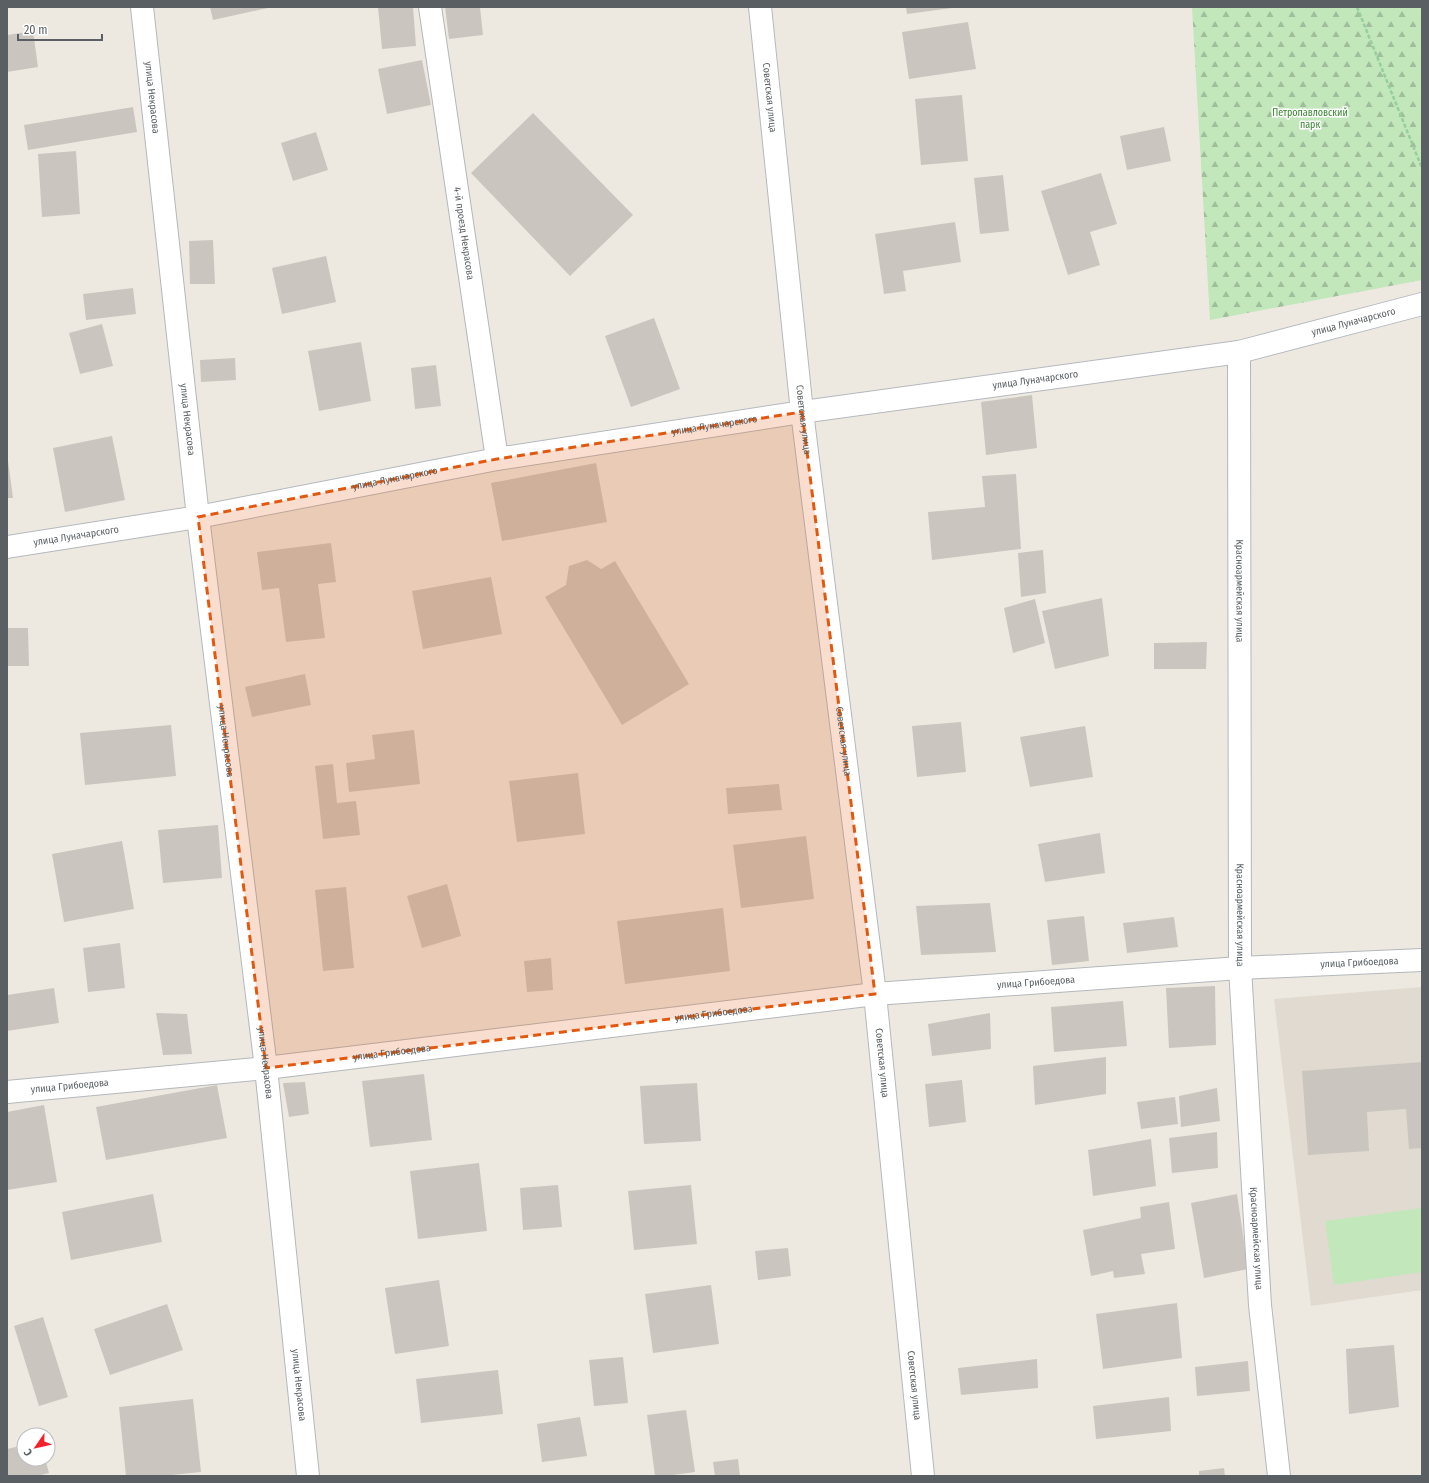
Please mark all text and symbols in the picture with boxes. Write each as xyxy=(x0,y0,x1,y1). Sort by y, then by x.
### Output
scale bar xyxy=(18,16,102,42)
text: 20 m xyxy=(24,23,48,37)
street label: улица Некрасова xyxy=(142,61,162,134)
street label: Советская улица xyxy=(760,62,779,133)
park label: Петропавловский парк xyxy=(1272,107,1348,131)
street label: 4-й проезд Некрасова xyxy=(451,186,476,281)
street label: улица Луначарского xyxy=(1310,305,1397,339)
street label: улица Луначарского xyxy=(992,368,1079,392)
street label: улица Некрасова xyxy=(177,383,197,456)
street label: Советская улица xyxy=(793,384,813,455)
street label: улица Луначарского xyxy=(671,413,758,438)
street label: улица Луначарского xyxy=(351,465,438,493)
street label: улица Луначарского xyxy=(33,524,120,549)
street label: Красноармейская улица xyxy=(1233,539,1245,643)
street label: улица Некрасова xyxy=(215,705,236,778)
street label: Советская улица xyxy=(833,706,854,777)
street label: Красноармейская улица xyxy=(1234,863,1246,967)
street label: улица Грибоедова xyxy=(1320,955,1399,970)
street label: улица Грибоедова xyxy=(997,974,1076,991)
street label: улица Грибоедова xyxy=(674,1003,753,1024)
street label: улица Некрасова xyxy=(255,1026,275,1100)
street label: Советская улица xyxy=(872,1028,891,1098)
street label: улица Грибоедова xyxy=(352,1042,432,1063)
street label: улица Грибоедова xyxy=(30,1077,109,1096)
street label: Красноармейская улица xyxy=(1247,1187,1265,1290)
street label: улица Некрасова xyxy=(289,1348,308,1422)
street label: Советская улица xyxy=(905,1350,923,1421)
north arrow xyxy=(16,1427,56,1467)
text: С xyxy=(21,1446,35,1458)

